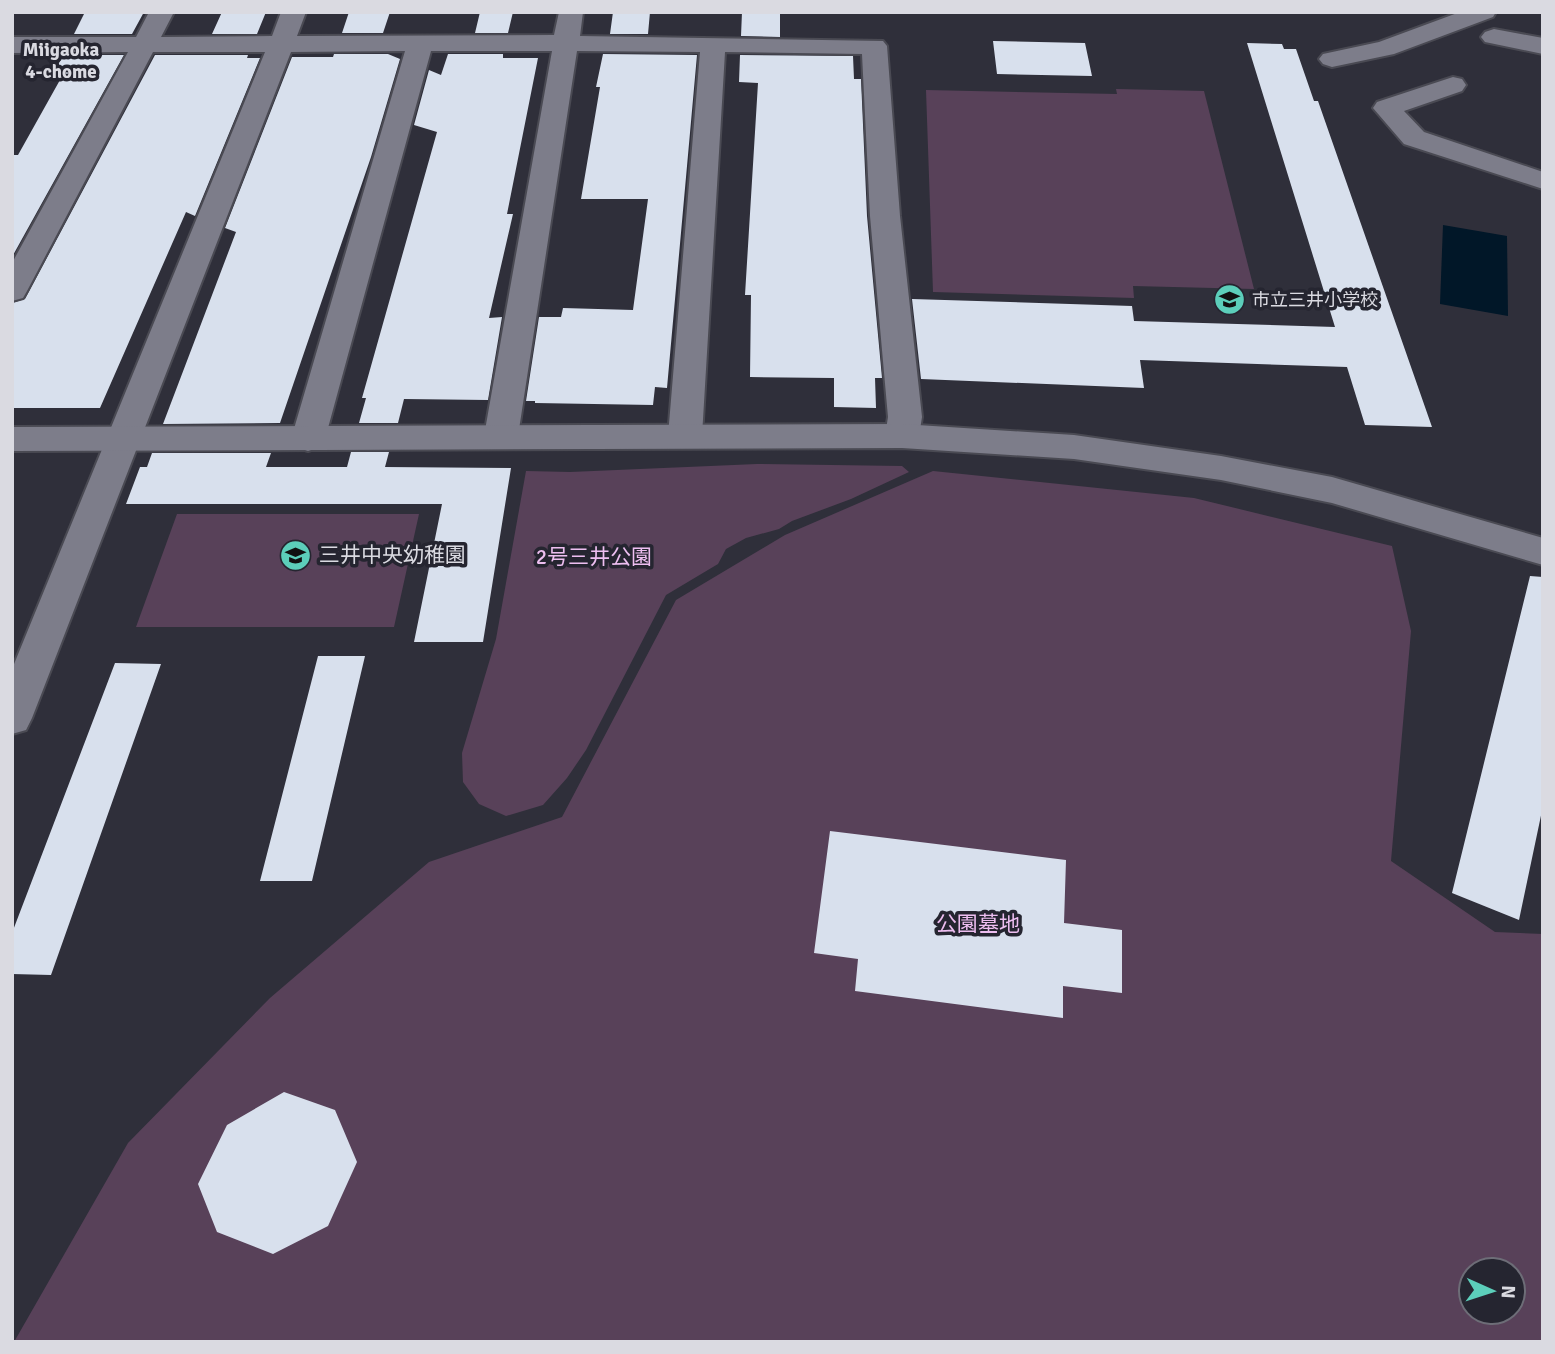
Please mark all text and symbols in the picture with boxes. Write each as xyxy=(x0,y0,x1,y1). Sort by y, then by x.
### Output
district label: Miigaoka 4-chome xyxy=(23,38,100,84)
school or university icon: 市立三井小学校 xyxy=(1212,283,1246,317)
place label: 市立三井小学校 xyxy=(1252,289,1378,311)
school or university icon: 三井中央幼稚園 xyxy=(279,538,313,572)
place label: 三井中央幼稚園 xyxy=(319,542,466,568)
park label: 2号三井公園 xyxy=(536,544,652,570)
park label: 公園墓地 xyxy=(936,911,1020,937)
north arrow xyxy=(1457,1256,1527,1326)
text: N xyxy=(1496,1285,1520,1299)

